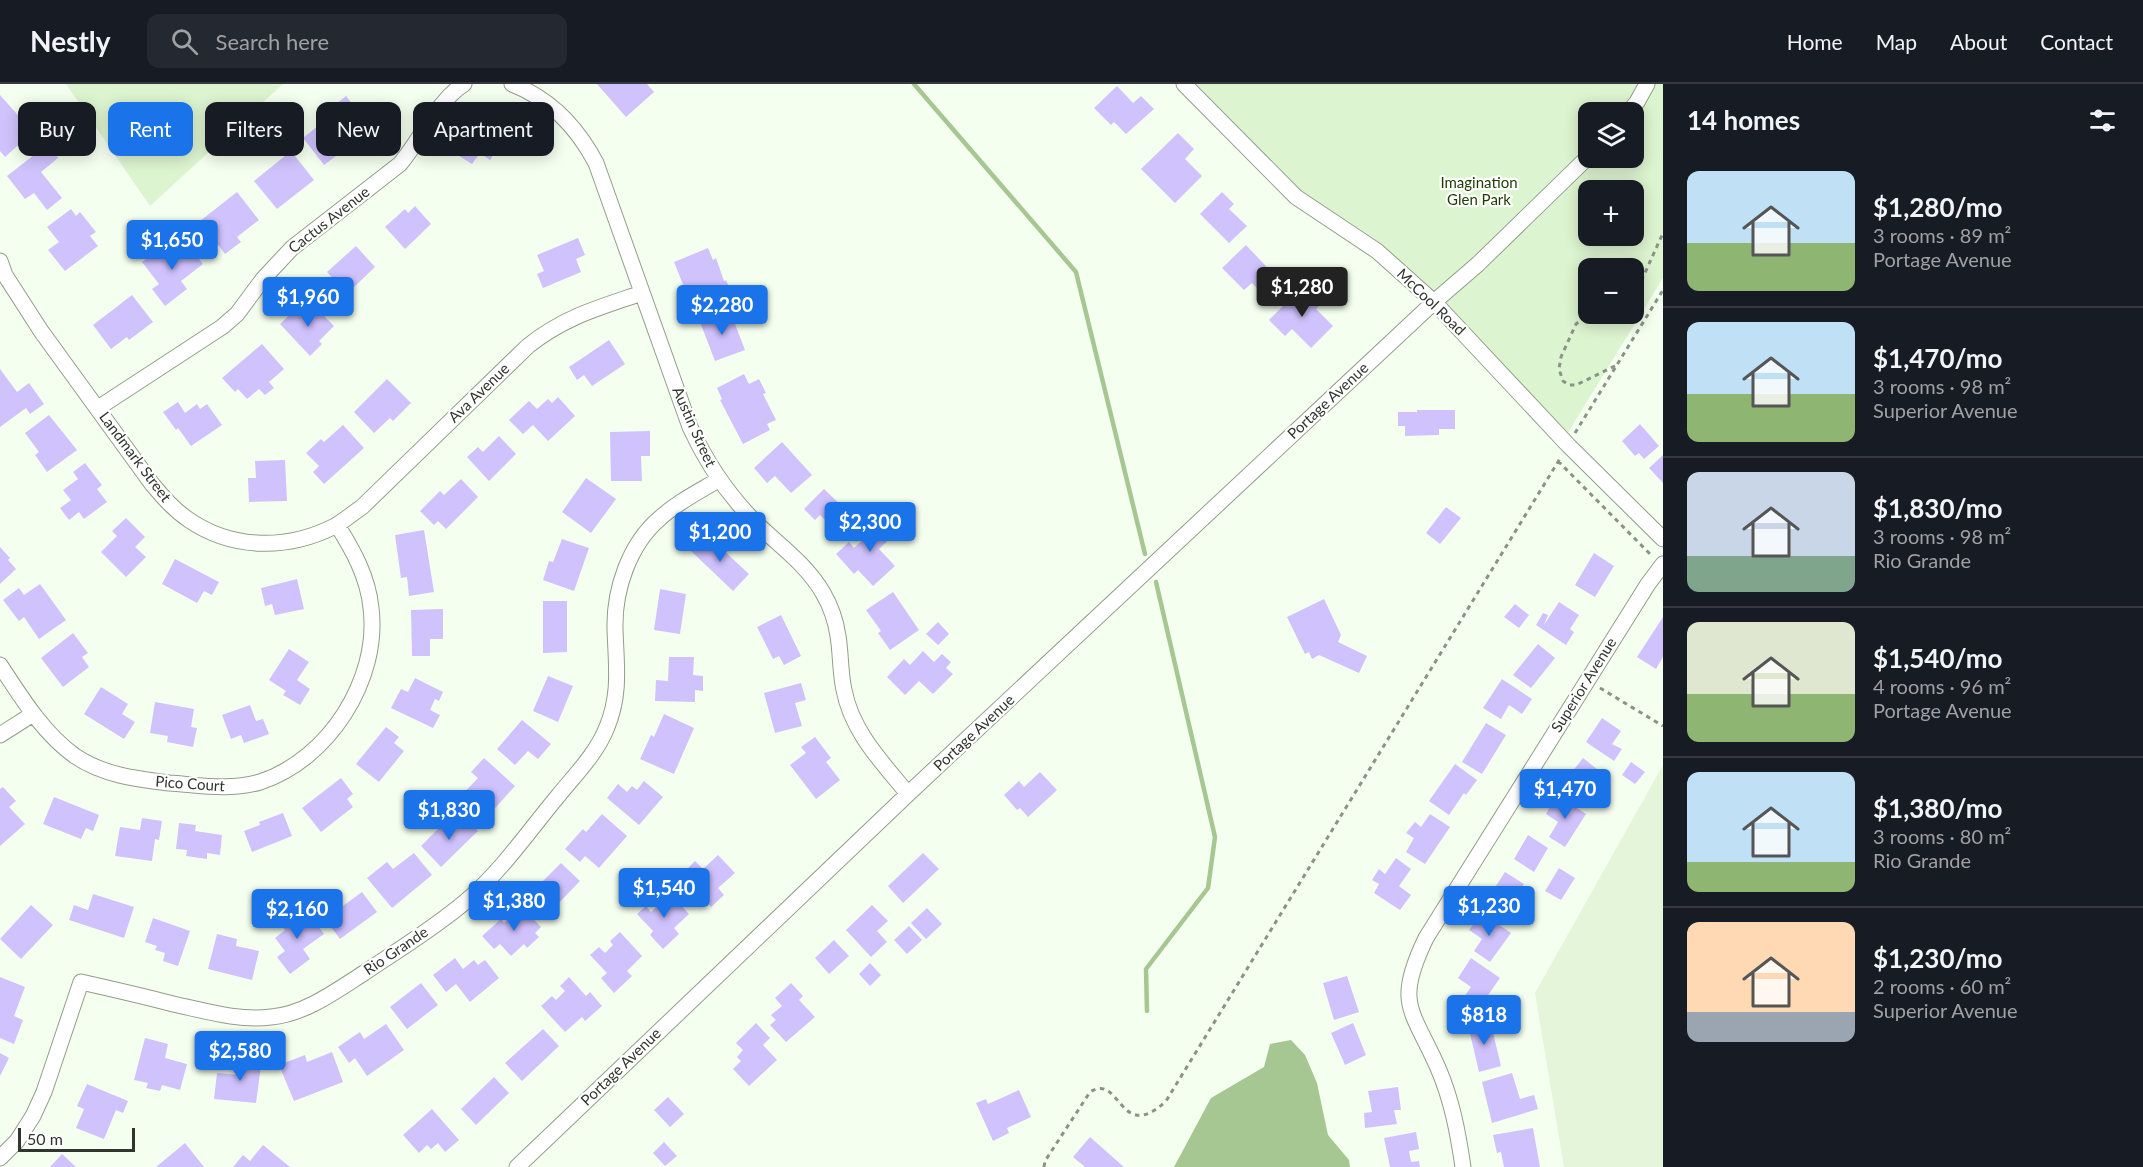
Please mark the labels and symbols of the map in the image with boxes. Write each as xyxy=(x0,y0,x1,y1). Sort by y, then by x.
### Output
park label: Imagination Glen Park xyxy=(1440,173,1518,208)
street label: Cactus Avenue xyxy=(284,182,373,256)
pin: $1,650 xyxy=(123,220,221,271)
street label: McCool Road xyxy=(1394,264,1470,338)
pin: $1,280 xyxy=(1253,267,1351,318)
pin: $1,960 xyxy=(259,277,357,328)
pin: $2,280 xyxy=(673,285,771,336)
street label: Portage Avenue xyxy=(1283,358,1372,442)
street label: Ava Avenue xyxy=(444,359,513,426)
street label: Austin Street xyxy=(669,384,721,470)
street label: Landmark Street xyxy=(96,408,176,505)
pin: $2,300 xyxy=(821,502,919,553)
pin: $1,200 xyxy=(671,512,769,563)
street label: Superior Avenue xyxy=(1547,634,1620,735)
street label: Portage Avenue xyxy=(929,690,1018,774)
pin: $1,470 xyxy=(1516,769,1614,820)
street label: Pico Court xyxy=(155,772,226,794)
pin: $1,830 xyxy=(400,790,498,841)
pin: $1,540 xyxy=(615,868,713,919)
pin: $1,380 xyxy=(465,881,563,932)
pin: $1,230 xyxy=(1440,886,1538,937)
pin: $2,160 xyxy=(248,889,346,940)
street label: Rio Grande xyxy=(360,922,431,978)
pin: $818 xyxy=(1448,995,1520,1046)
street label: Portage Avenue xyxy=(577,1024,664,1109)
pin: $2,580 xyxy=(191,1031,289,1082)
scale bar xyxy=(18,1125,135,1152)

